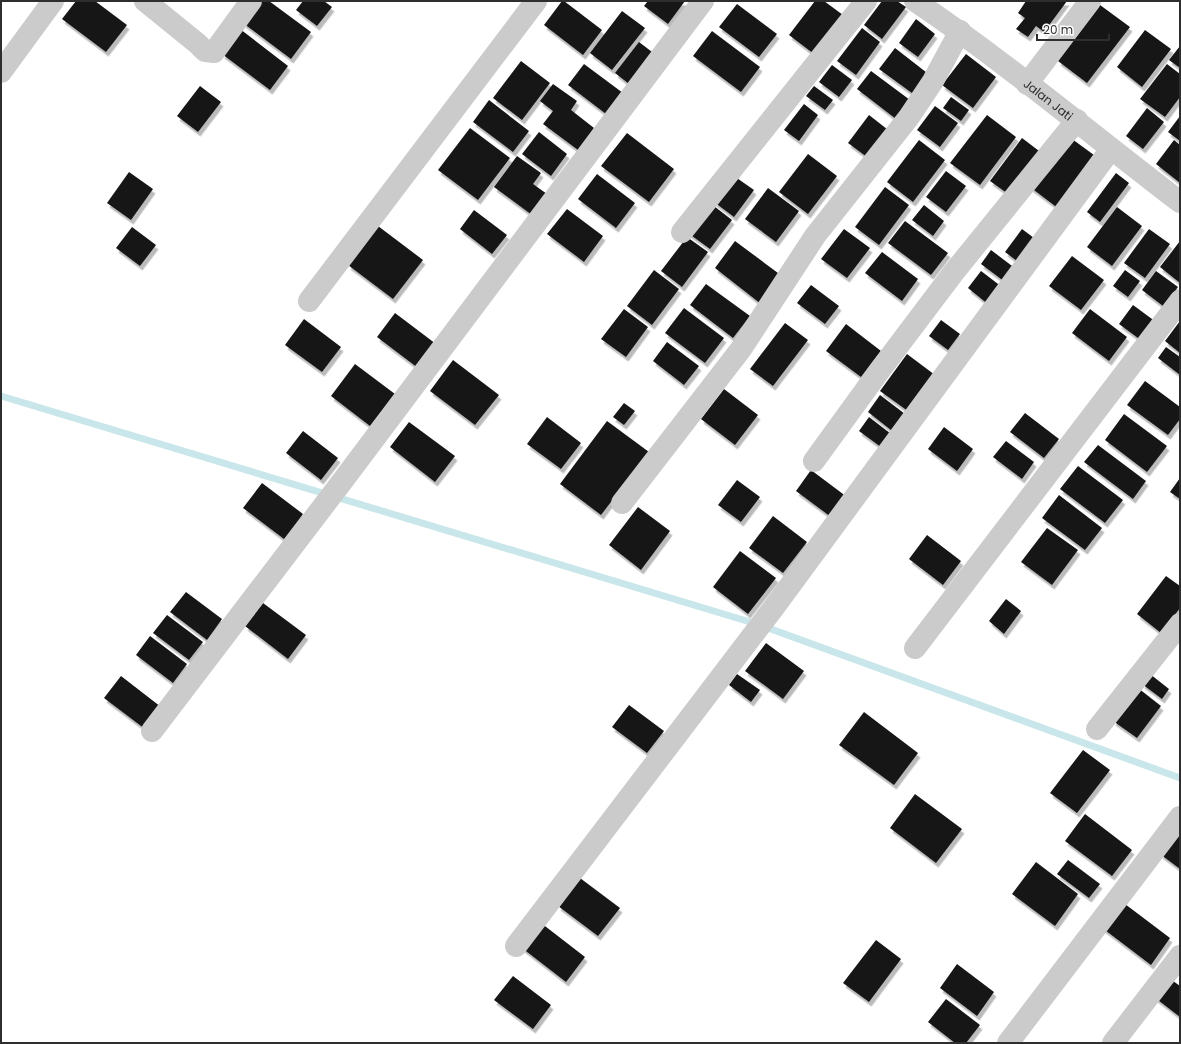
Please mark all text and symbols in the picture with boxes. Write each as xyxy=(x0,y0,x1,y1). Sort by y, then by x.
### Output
scale bar xyxy=(1037,16,1109,42)
text: 20 m xyxy=(1043,21,1073,38)
street label: Jalan Jati xyxy=(1020,75,1077,124)

